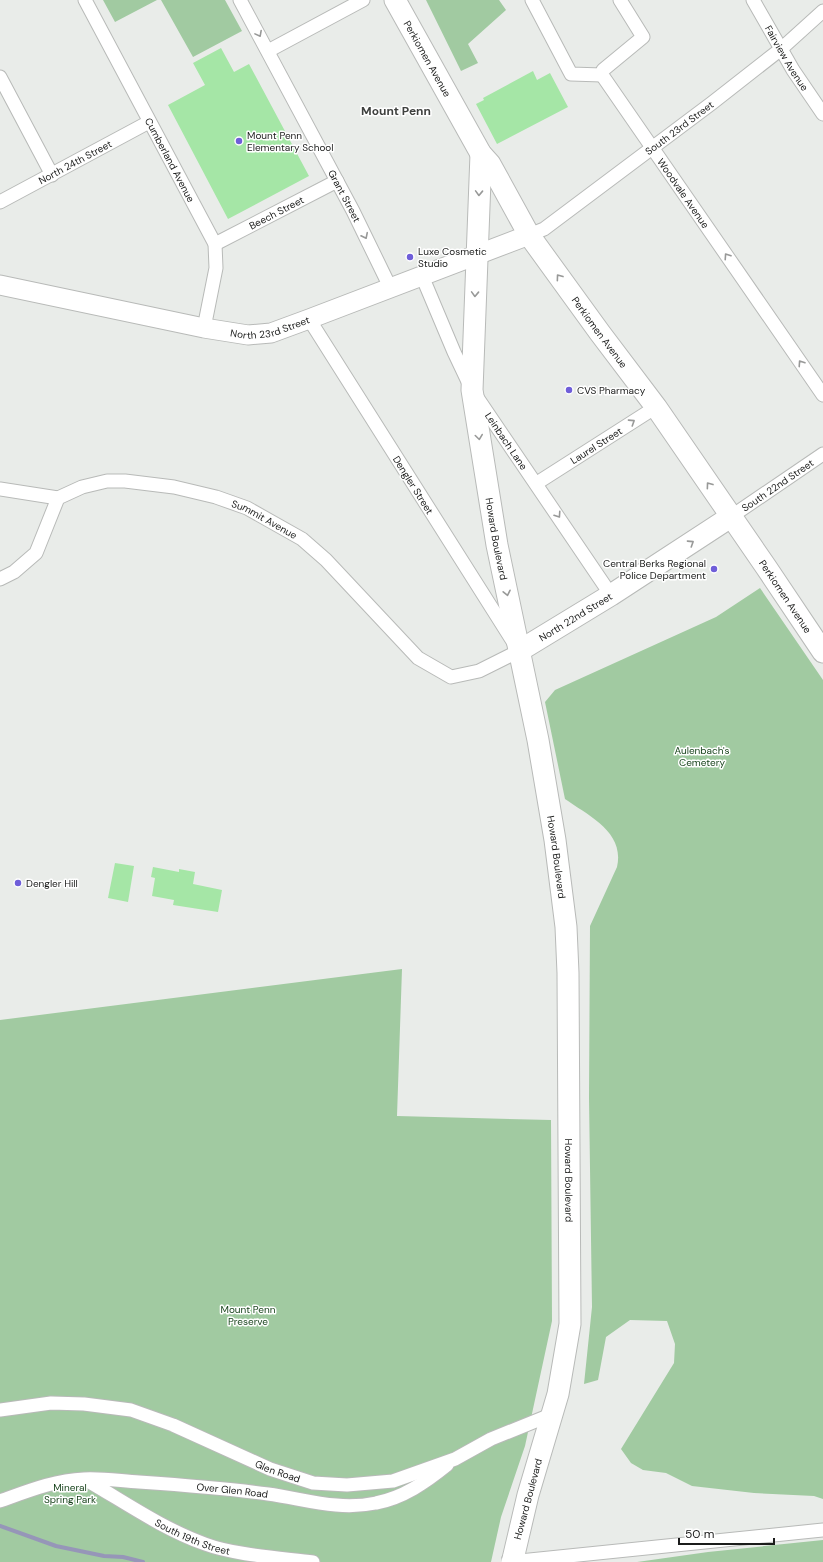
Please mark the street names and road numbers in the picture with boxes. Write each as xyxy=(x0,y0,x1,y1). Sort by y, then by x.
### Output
street label: Perkiomen Avenue xyxy=(401,18,454,99)
street label: Fairview Avenue xyxy=(762,23,812,93)
street label: South 23rd Street xyxy=(642,98,716,158)
street label: Cumberland Avenue xyxy=(142,115,198,205)
street label: North 24th Street xyxy=(36,137,114,187)
street label: Woodvale Avenue xyxy=(655,155,712,231)
street label: Grant Street xyxy=(326,167,364,224)
street label: Beech Street xyxy=(247,193,306,232)
street label: Perkiomen Avenue xyxy=(569,294,631,371)
street label: North 23rd Street xyxy=(229,313,311,342)
street label: Leinbach Lane xyxy=(482,410,531,473)
street label: Laurel Street xyxy=(568,424,624,467)
street label: Dengler Street xyxy=(390,453,436,517)
street label: South 22nd Street xyxy=(739,456,816,514)
street label: Summit Avenue xyxy=(230,497,300,542)
street label: Howard Boulevard xyxy=(483,497,511,581)
street label: Perkiomen Avenue xyxy=(756,557,815,636)
street label: North 22nd Street xyxy=(536,589,614,644)
street label: Howard Boulevard xyxy=(544,815,569,899)
street label: Howard Boulevard xyxy=(562,1139,576,1222)
street label: Glen Road xyxy=(253,1457,302,1485)
street label: Howard Boulevard xyxy=(511,1457,545,1541)
street label: Over Glen Road xyxy=(196,1480,269,1500)
street label: South 19th Street xyxy=(153,1516,231,1557)

